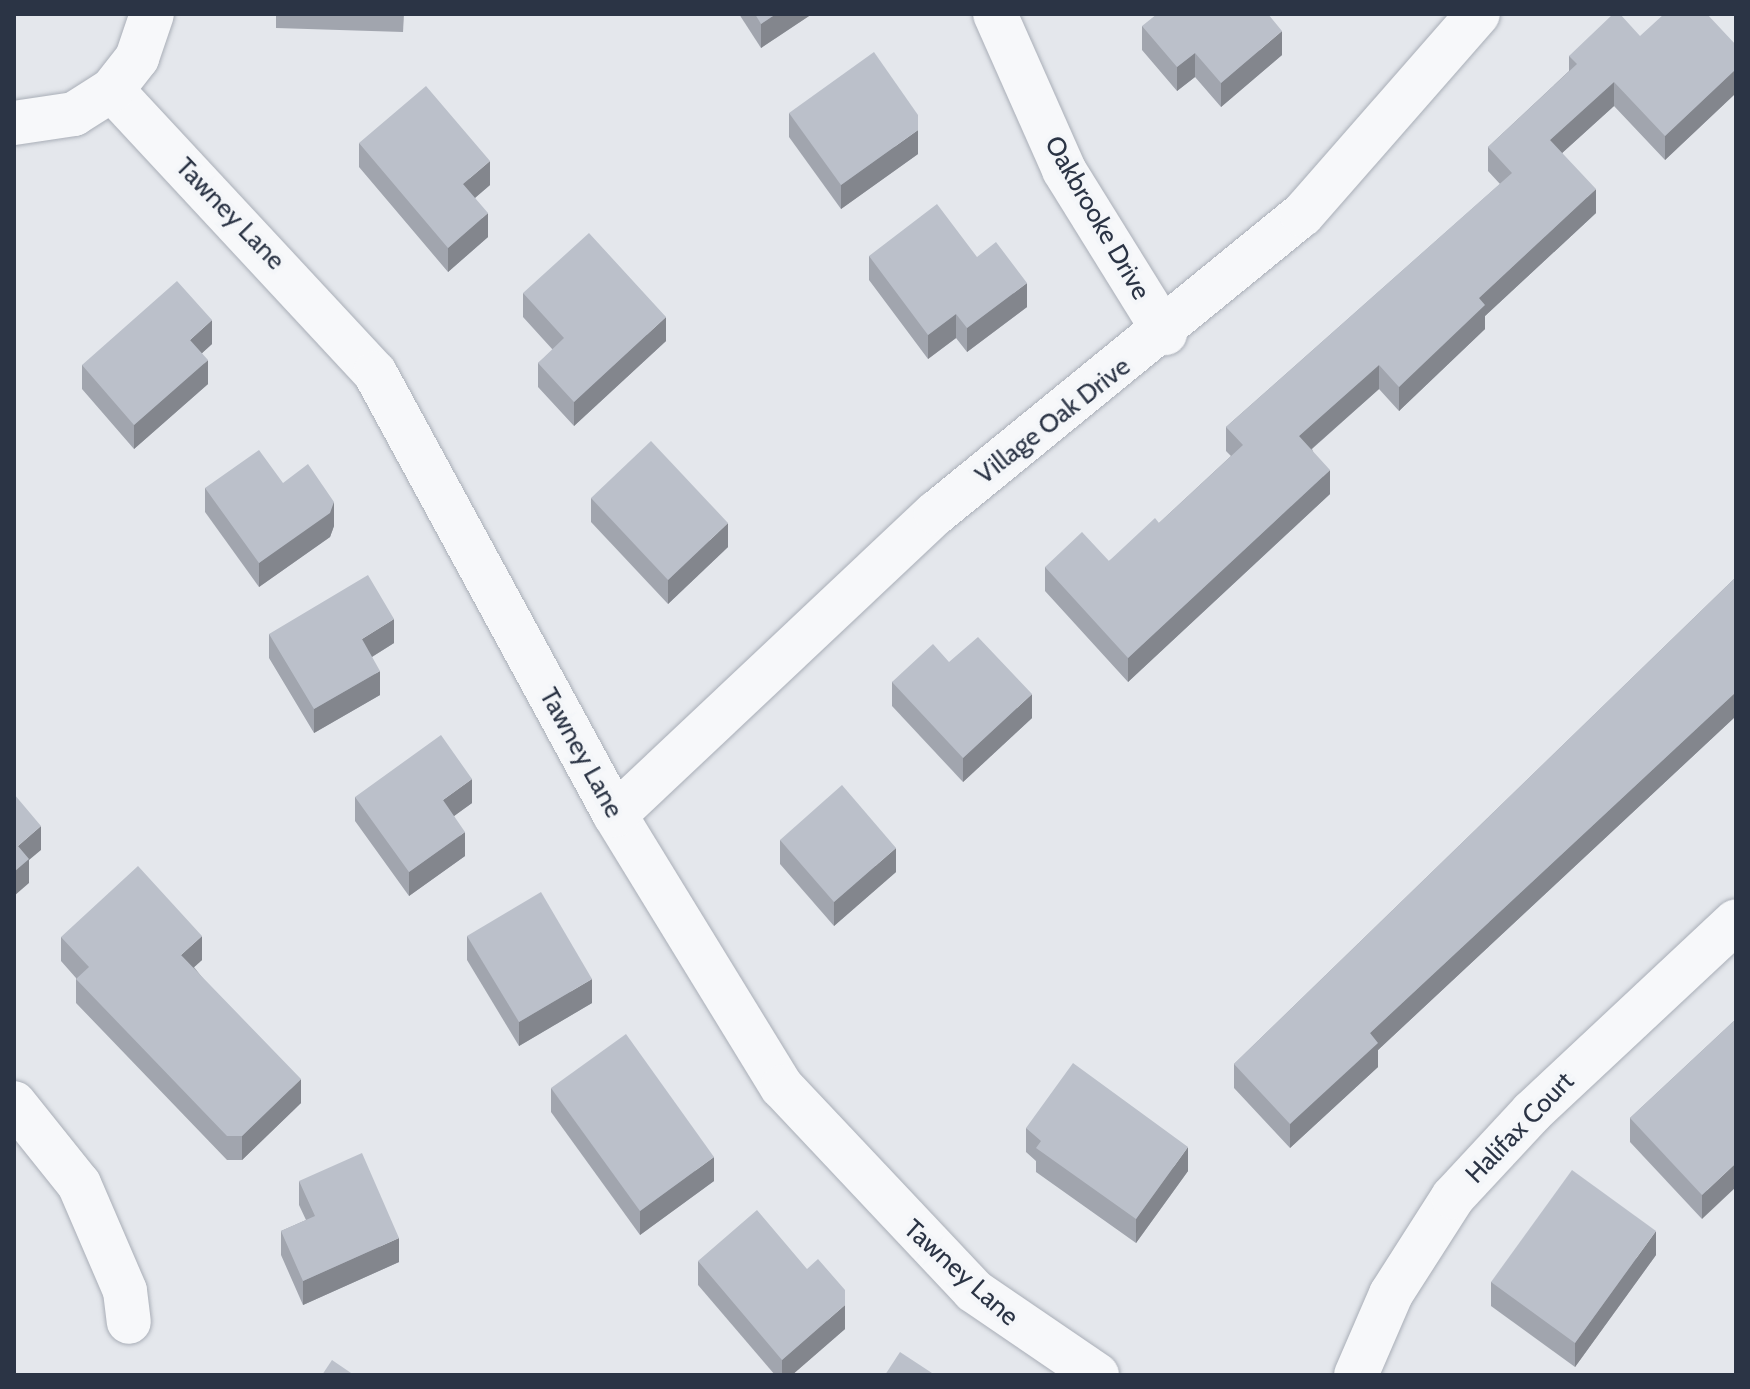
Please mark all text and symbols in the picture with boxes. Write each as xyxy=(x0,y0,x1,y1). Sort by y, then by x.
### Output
street label: Oakbrooke Drive xyxy=(1038,131,1156,305)
street label: Tawney Lane xyxy=(169,152,291,276)
street label: Village Oak Drive xyxy=(970,351,1136,491)
street label: Tawney Lane xyxy=(533,683,629,823)
street label: Halifax Court xyxy=(1459,1066,1581,1190)
street label: Tawney Lane xyxy=(897,1213,1025,1333)

